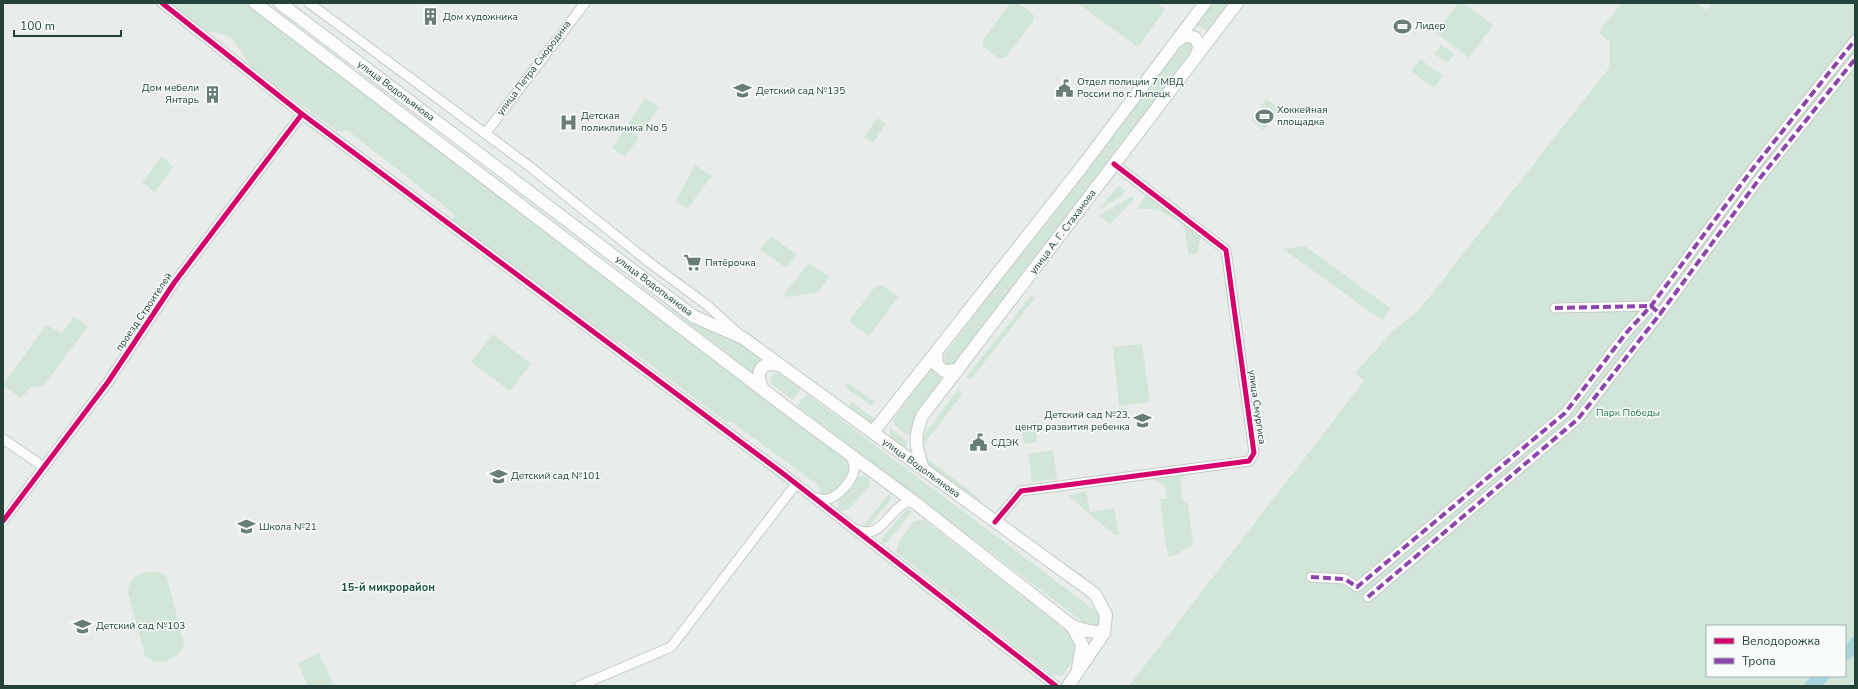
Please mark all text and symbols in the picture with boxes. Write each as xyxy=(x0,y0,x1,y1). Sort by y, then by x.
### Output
building icon: Дом художника xyxy=(420,7,440,27)
place label: Дом художника xyxy=(443,10,518,24)
scale bar xyxy=(14,12,121,38)
sports icon: Лидер xyxy=(1392,16,1412,36)
text: 100 m xyxy=(20,18,55,34)
street label: улица Петра Смородина xyxy=(494,18,574,118)
place label: Лидер xyxy=(1415,19,1446,33)
street label: улица Водопьянова xyxy=(354,57,438,125)
place label: Отдел полиции 7 МВД России по г. Липецк xyxy=(1077,75,1184,101)
public building icon: Отдел полиции 7 МВД России по г. Липецк xyxy=(1054,78,1074,98)
place label: Дом мебели Янтарь xyxy=(142,81,199,107)
school or university icon: Детский сад №135 xyxy=(733,81,753,101)
building icon: Дом мебели Янтарь xyxy=(202,84,222,104)
place label: Детский сад №135 xyxy=(756,84,845,98)
place label: Хоккейная площадка xyxy=(1277,103,1328,129)
sports icon: Хоккейная площадка xyxy=(1254,106,1274,126)
place label: Детская поликлиника No 5 xyxy=(581,109,667,135)
hospital icon: Детская поликлиника No 5 xyxy=(558,112,578,132)
street label: улица А. Г. Стаханова xyxy=(1027,187,1099,277)
street label: улица Водопьянова xyxy=(612,252,696,320)
supermarket icon: Пятёрочка xyxy=(682,253,702,273)
place label: Пятёрочка xyxy=(705,256,756,270)
street label: проезд Строителей xyxy=(113,270,176,354)
street label: улица Смургиса xyxy=(1245,369,1269,445)
park label: Парк Победы xyxy=(1596,406,1660,420)
place label: Детский сад №23, центр развития ребенка xyxy=(1015,408,1130,434)
school or university icon: Детский сад №23, центр развития ребенка xyxy=(1133,411,1153,431)
public building icon: СДЭК xyxy=(968,433,988,453)
street label: улица Водопьянова xyxy=(879,435,963,501)
place label: СДЭК xyxy=(991,436,1019,450)
school or university icon: Детский сад №101 xyxy=(488,466,508,486)
place label: Детский сад №101 xyxy=(511,469,600,483)
school or university icon: Школа №21 xyxy=(236,517,256,537)
place label: Школа №21 xyxy=(259,520,317,534)
district label: 15-й микрорайон xyxy=(341,580,435,595)
school or university icon: Детский сад №103 xyxy=(73,616,93,636)
place label: Детский сад №103 xyxy=(96,619,185,633)
legend xyxy=(1706,625,1846,677)
text: Велодорожка xyxy=(1742,633,1820,649)
text: Тропа xyxy=(1742,653,1776,669)

